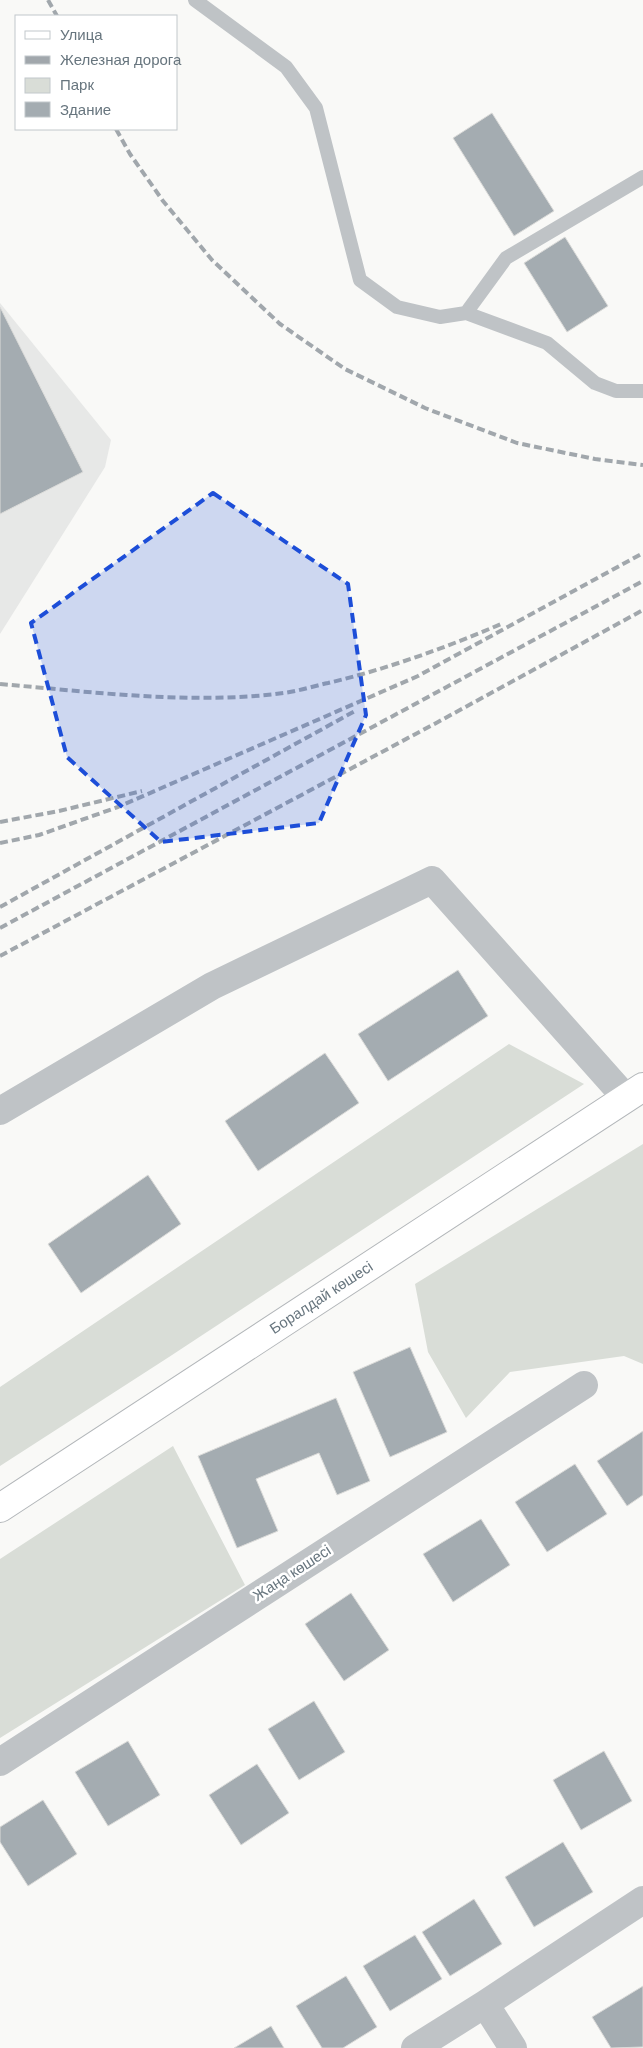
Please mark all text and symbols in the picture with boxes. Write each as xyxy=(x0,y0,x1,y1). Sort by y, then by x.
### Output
legend xyxy=(15,15,178,130)
text: Улица xyxy=(60,26,103,43)
text: Железная дорога xyxy=(60,51,182,68)
text: Парк xyxy=(60,76,94,93)
text: Здание xyxy=(60,101,111,118)
street label: Боралдай көшесі xyxy=(266,1257,376,1337)
street label: Жаңа көшесі xyxy=(250,1541,334,1604)

